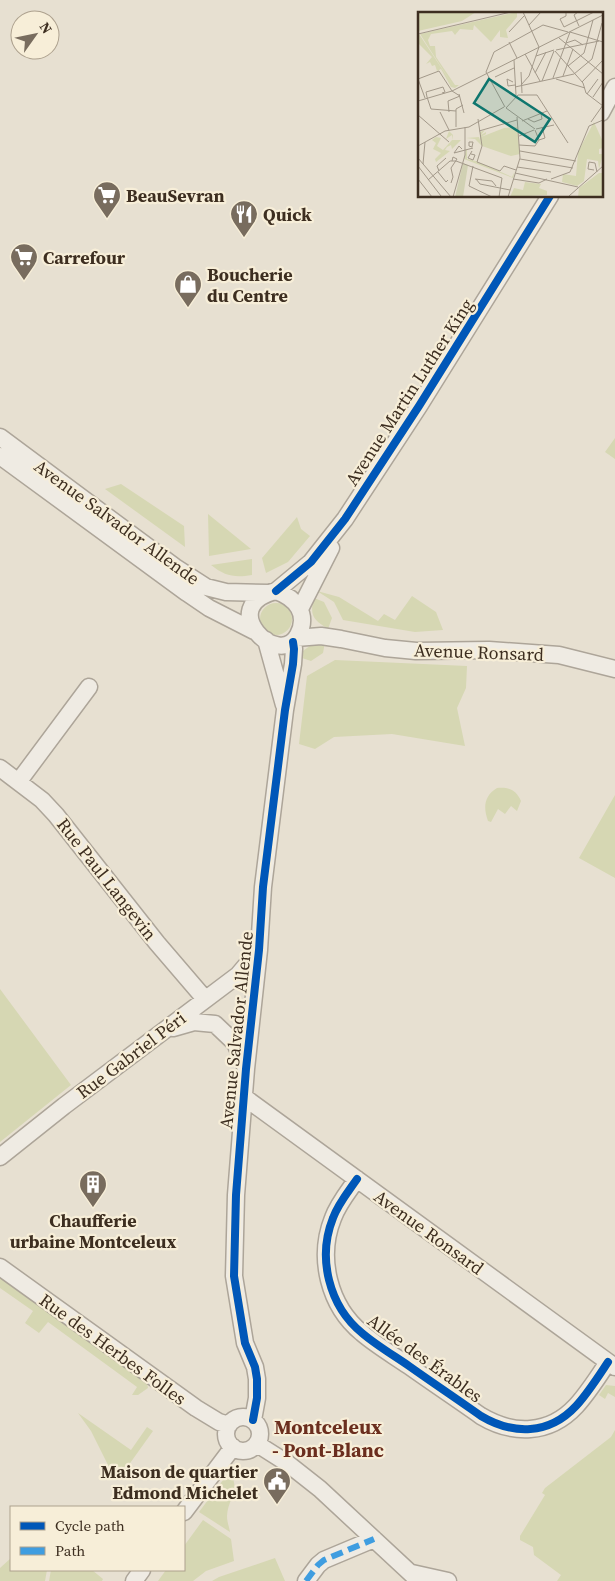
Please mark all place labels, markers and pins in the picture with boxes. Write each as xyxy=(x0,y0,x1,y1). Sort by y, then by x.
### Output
supermarket icon: BeauSevran xyxy=(92,180,122,219)
place label: BeauSevran xyxy=(126,183,225,208)
restaurant icon: Quick xyxy=(229,199,259,238)
place label: Quick xyxy=(263,202,312,227)
supermarket icon: Carrefour xyxy=(9,242,39,281)
place label: Carrefour xyxy=(43,245,126,270)
place label: Boucherie du Centre xyxy=(207,262,293,308)
shop icon: Boucherie du Centre xyxy=(173,269,203,308)
building icon: Chaufferie urbaine Montceleux xyxy=(78,1169,108,1208)
place label: Chaufferie urbaine Montceleux xyxy=(10,1208,176,1254)
place label: Maison de quartier Edmond Michelet xyxy=(101,1459,259,1505)
public building icon: Maison de quartier Edmond Michelet xyxy=(262,1466,292,1505)

